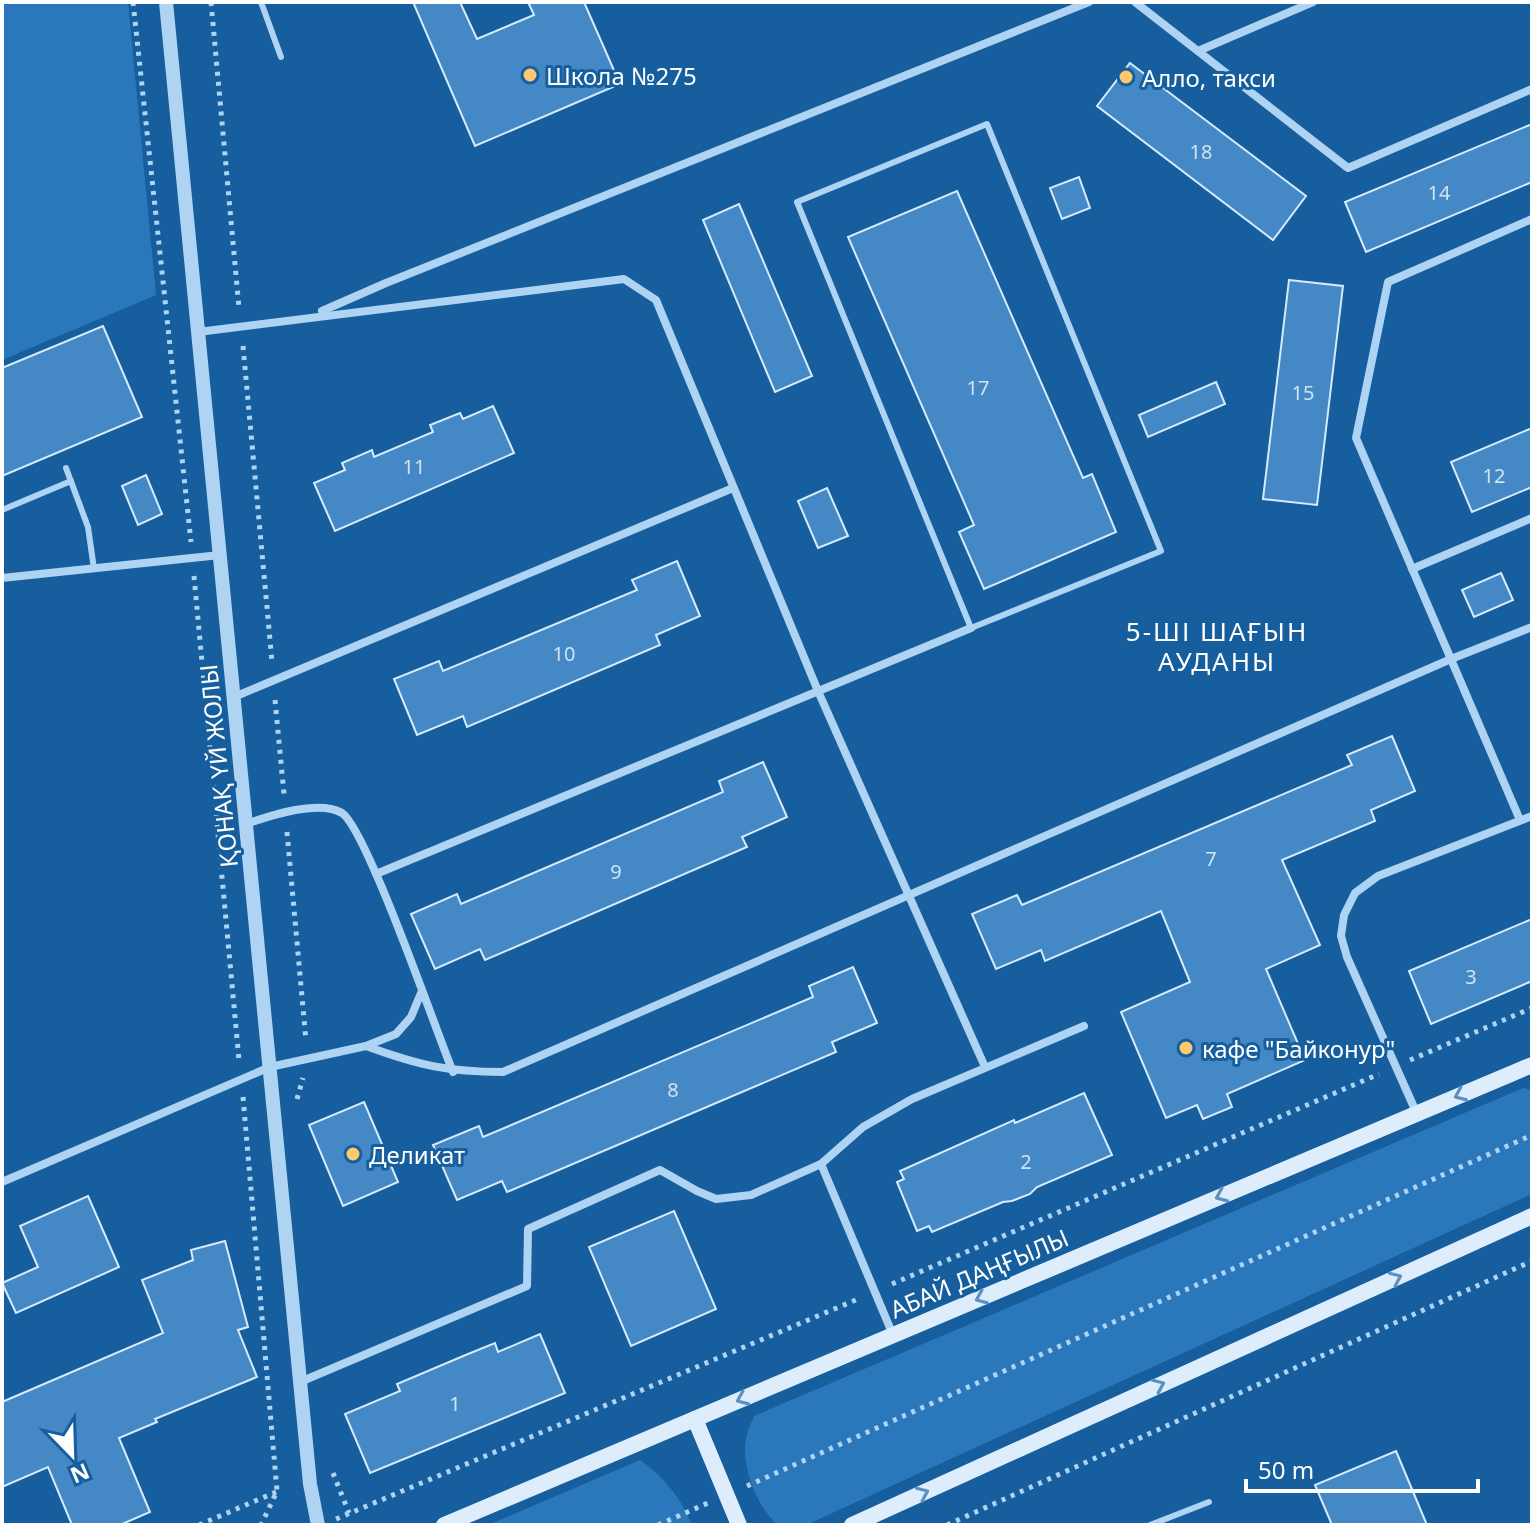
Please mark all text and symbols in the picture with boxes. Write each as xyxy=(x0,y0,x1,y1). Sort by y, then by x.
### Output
place label: Школа №275 xyxy=(546,59,697,92)
place label: Алло, такси xyxy=(1142,61,1276,94)
marker: Школа №275 xyxy=(521,66,539,84)
marker: Алло, такси xyxy=(1117,68,1135,86)
house number: 18 xyxy=(1190,138,1212,165)
house number: 14 xyxy=(1428,179,1451,206)
house number: 17 xyxy=(967,374,989,401)
house number: 15 xyxy=(1292,379,1314,406)
house number: 11 xyxy=(403,453,425,480)
house number: 12 xyxy=(1483,462,1505,489)
district label: 5-ШІ ШАҒЫН АУДАНЫ xyxy=(1126,613,1308,679)
house number: 10 xyxy=(553,640,575,667)
street label: ҚОНАҚ ҮЙ ЖОЛЫ xyxy=(191,663,245,869)
house number: 7 xyxy=(1205,845,1217,872)
house number: 9 xyxy=(610,858,622,885)
house number: 3 xyxy=(1465,963,1477,990)
place label: кафе "Байконур" xyxy=(1202,1032,1395,1065)
marker: кафе "Байконур" xyxy=(1177,1039,1195,1057)
house number: 8 xyxy=(667,1076,679,1103)
one-way arrow xyxy=(1454,1086,1468,1102)
place label: Деликат xyxy=(369,1138,465,1171)
marker: Деликат xyxy=(344,1145,362,1163)
house number: 2 xyxy=(1020,1148,1032,1175)
one-way arrow xyxy=(1215,1187,1229,1203)
street label: АБАЙ ДАҢҒЫЛЫ xyxy=(885,1221,1073,1325)
one-way arrow xyxy=(1388,1272,1402,1288)
one-way arrow xyxy=(975,1288,989,1304)
one-way arrow xyxy=(1151,1379,1166,1395)
house number: 1 xyxy=(449,1390,461,1417)
one-way arrow xyxy=(736,1390,750,1406)
north arrow xyxy=(32,1415,112,1495)
scale bar xyxy=(1246,1443,1478,1493)
text: 50 m xyxy=(1258,1453,1314,1486)
text: N xyxy=(66,1457,94,1492)
one-way arrow xyxy=(914,1487,929,1503)

